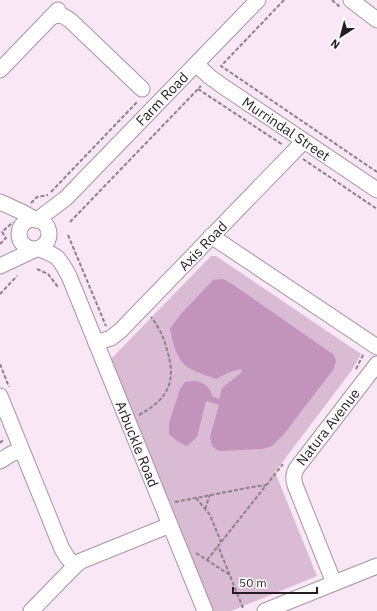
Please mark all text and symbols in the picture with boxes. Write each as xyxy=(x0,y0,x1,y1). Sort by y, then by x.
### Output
north arrow xyxy=(321,16,361,56)
text: N xyxy=(328,36,342,52)
street label: Farm Road xyxy=(132,68,192,130)
street label: Murrindal Street xyxy=(239,93,333,165)
street label: Axis Road xyxy=(175,217,231,275)
street label: Natura Avenue xyxy=(292,385,364,469)
street label: Arbuckle Road xyxy=(111,398,163,490)
scale bar xyxy=(233,569,317,595)
text: 50 m xyxy=(239,575,267,590)

